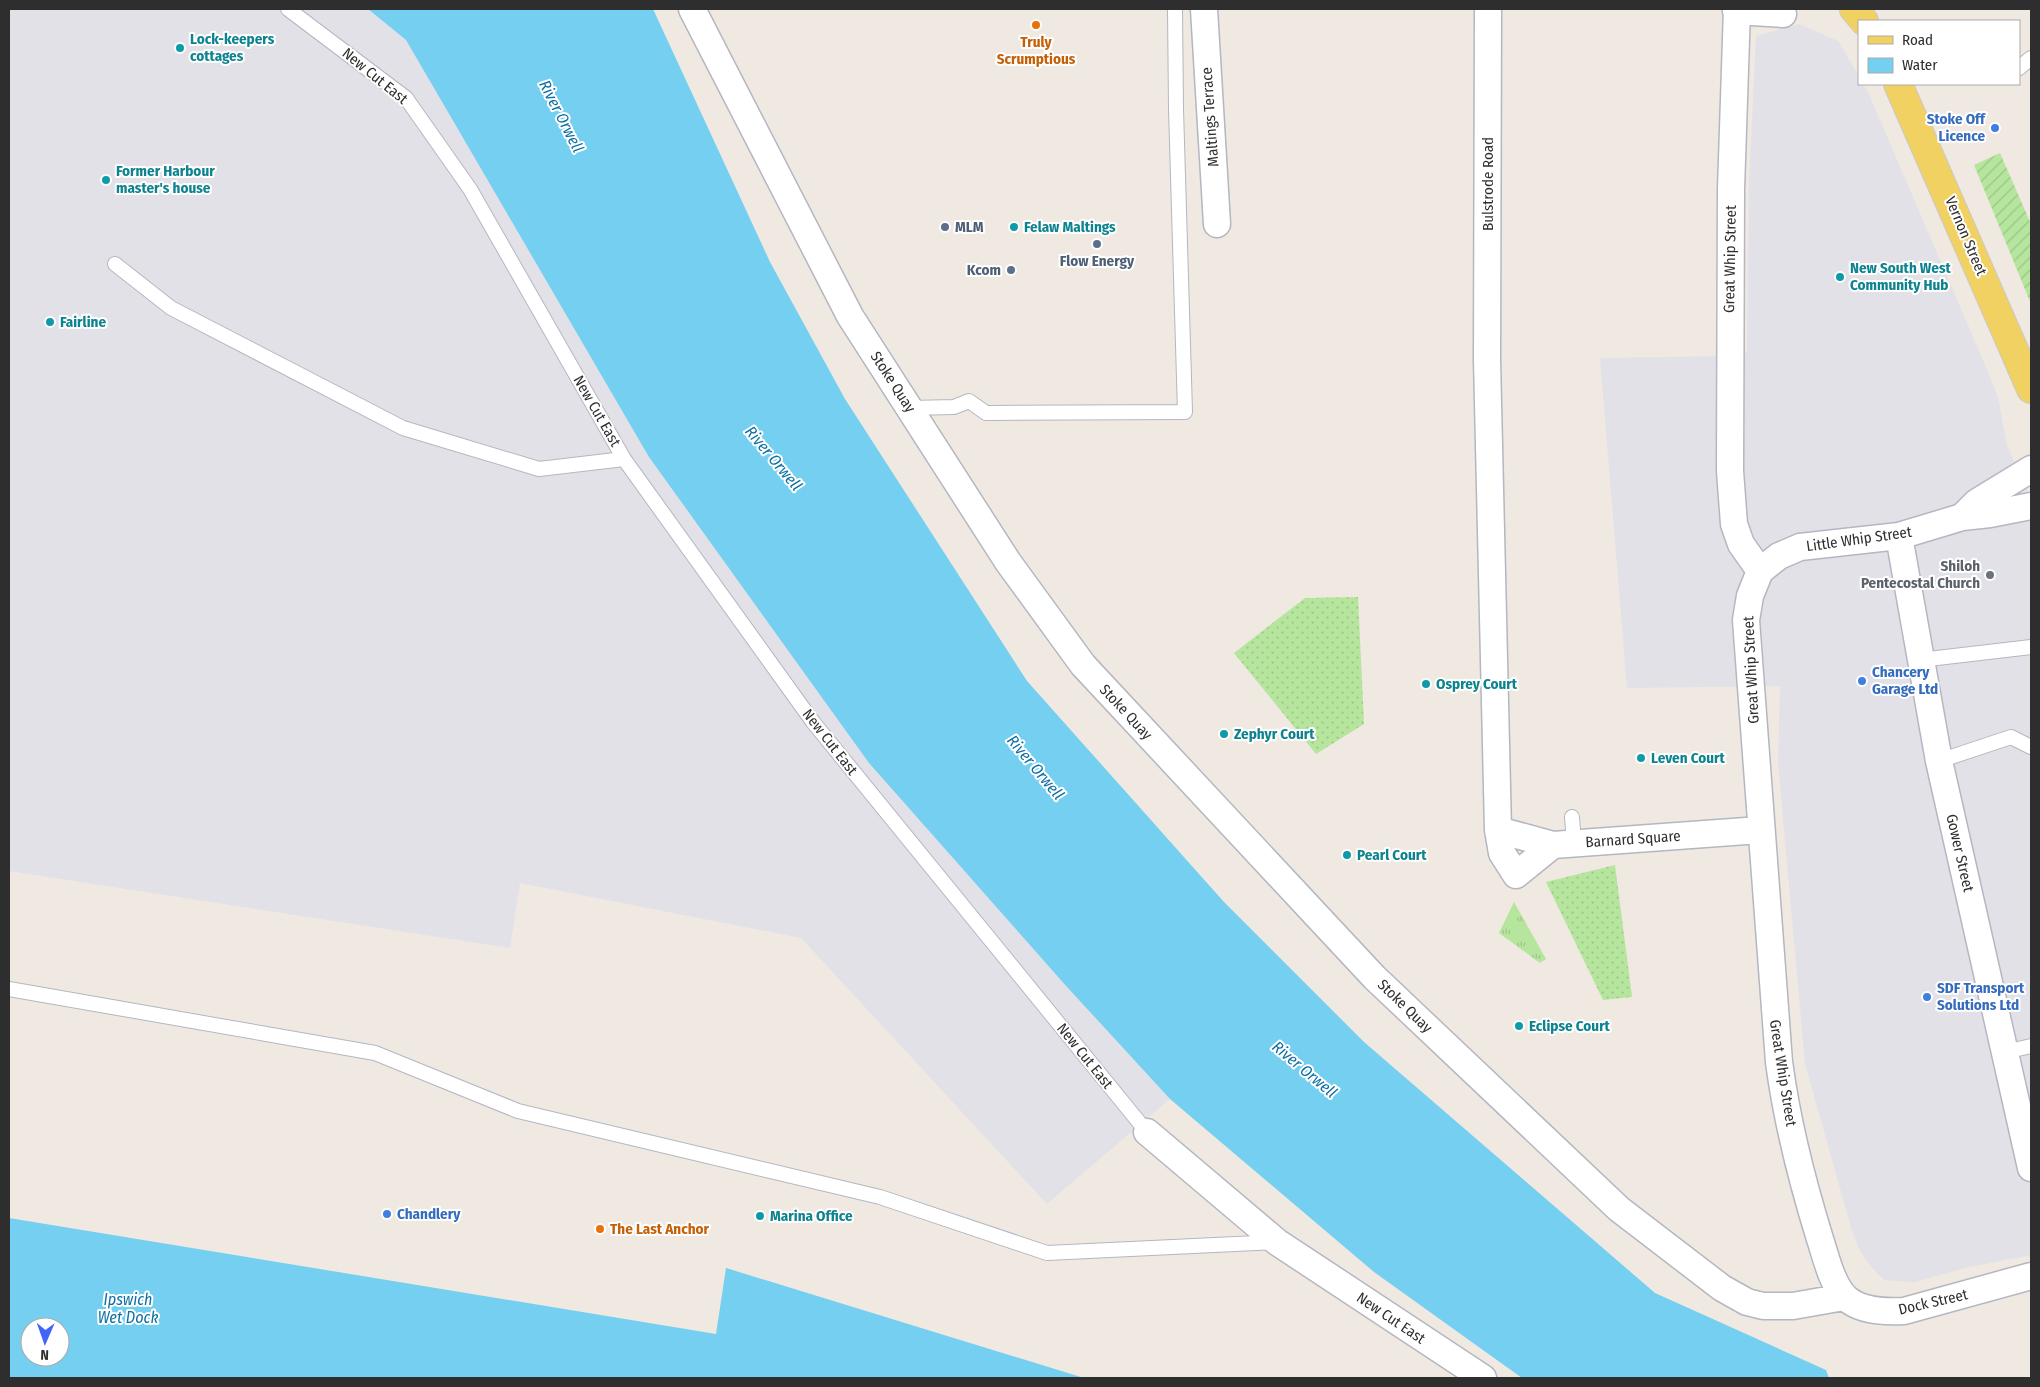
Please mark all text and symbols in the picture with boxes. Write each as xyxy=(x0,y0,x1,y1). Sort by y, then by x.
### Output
marker: Truly Scrumptious xyxy=(1030,19,1042,31)
legend xyxy=(1858,20,2020,85)
place label: Lock-keepers cottages xyxy=(190,30,275,65)
text: Road xyxy=(1902,31,1933,49)
place label: Truly Scrumptious xyxy=(997,33,1076,68)
marker: Lock-keepers cottages xyxy=(174,42,186,54)
street label: New Cut East xyxy=(339,44,411,108)
text: Water xyxy=(1902,56,1938,74)
street label: Maltings Terrace xyxy=(1198,67,1222,167)
water label: River Orwell xyxy=(535,77,588,155)
place label: Stoke Off Licence xyxy=(1927,110,1986,145)
marker: Stoke Off Licence xyxy=(1989,122,2001,134)
street label: Bulstrode Road xyxy=(1479,137,1497,231)
place label: Former Harbour master's house xyxy=(116,162,215,197)
marker: Former Harbour master's house xyxy=(100,174,112,186)
street label: Vernon Street xyxy=(1941,194,1991,278)
street label: Great Whip Street xyxy=(1720,205,1740,313)
place label: MLM xyxy=(955,218,984,236)
place label: Felaw Maltings xyxy=(1024,218,1116,236)
marker: MLM xyxy=(939,221,951,233)
marker: Felaw Maltings xyxy=(1008,221,1020,233)
marker: Flow Energy xyxy=(1091,238,1103,250)
place label: Flow Energy xyxy=(1060,252,1135,270)
place label: New South West Community Hub xyxy=(1850,259,1951,294)
place label: Kcom xyxy=(967,261,1001,279)
marker: Kcom xyxy=(1005,264,1017,276)
marker: New South West Community Hub xyxy=(1834,271,1846,283)
place label: Fairline xyxy=(60,313,106,331)
marker: Fairline xyxy=(44,316,56,328)
street label: Stoke Quay xyxy=(867,348,919,416)
street label: New Cut East xyxy=(569,372,625,450)
water label: River Orwell xyxy=(741,422,806,494)
street label: Little Whip Street xyxy=(1805,523,1913,555)
place label: Shiloh Pentecostal Church xyxy=(1861,557,1980,592)
marker: Shiloh Pentecostal Church xyxy=(1984,569,1996,581)
street label: Great Whip Street xyxy=(1739,616,1763,724)
place label: Chancery Garage Ltd xyxy=(1872,663,1938,698)
place label: Osprey Court xyxy=(1436,675,1518,693)
marker: Chancery Garage Ltd xyxy=(1856,675,1868,687)
marker: Osprey Court xyxy=(1420,678,1432,690)
street label: Stoke Quay xyxy=(1096,681,1156,744)
street label: New Cut East xyxy=(799,705,861,779)
place label: Zephyr Court xyxy=(1234,725,1315,743)
marker: Zephyr Court xyxy=(1218,728,1230,740)
water label: River Orwell xyxy=(1003,731,1068,803)
place label: Leven Court xyxy=(1651,749,1726,767)
marker: Leven Court xyxy=(1635,752,1647,764)
street label: Gower Street xyxy=(1942,812,1978,894)
street label: Barnard Square xyxy=(1585,827,1681,851)
place label: Pearl Court xyxy=(1357,846,1427,864)
marker: Pearl Court xyxy=(1341,849,1353,861)
street label: Stoke Quay xyxy=(1374,976,1436,1037)
place label: SDF Transport Solutions Ltd xyxy=(1937,979,2025,1014)
marker: SDF Transport Solutions Ltd xyxy=(1921,991,1933,1003)
place label: Eclipse Court xyxy=(1529,1017,1611,1035)
street label: Great Whip Street xyxy=(1766,1018,1800,1128)
street label: New Cut East xyxy=(1053,1020,1117,1092)
marker: Eclipse Court xyxy=(1513,1020,1525,1032)
water label: River Orwell xyxy=(1269,1037,1341,1102)
place label: Chandlery xyxy=(397,1205,461,1223)
place label: Marina Office xyxy=(770,1207,853,1225)
marker: Chandlery xyxy=(381,1208,393,1220)
marker: Marina Office xyxy=(754,1210,766,1222)
place label: The Last Anchor xyxy=(610,1220,710,1238)
marker: The Last Anchor xyxy=(594,1223,606,1235)
street label: Dock Street xyxy=(1897,1285,1969,1319)
street label: New Cut East xyxy=(1353,1288,1429,1348)
water label: Ipswich Wet Dock xyxy=(98,1290,158,1327)
north arrow xyxy=(20,1317,70,1367)
text: N xyxy=(40,1346,49,1363)

